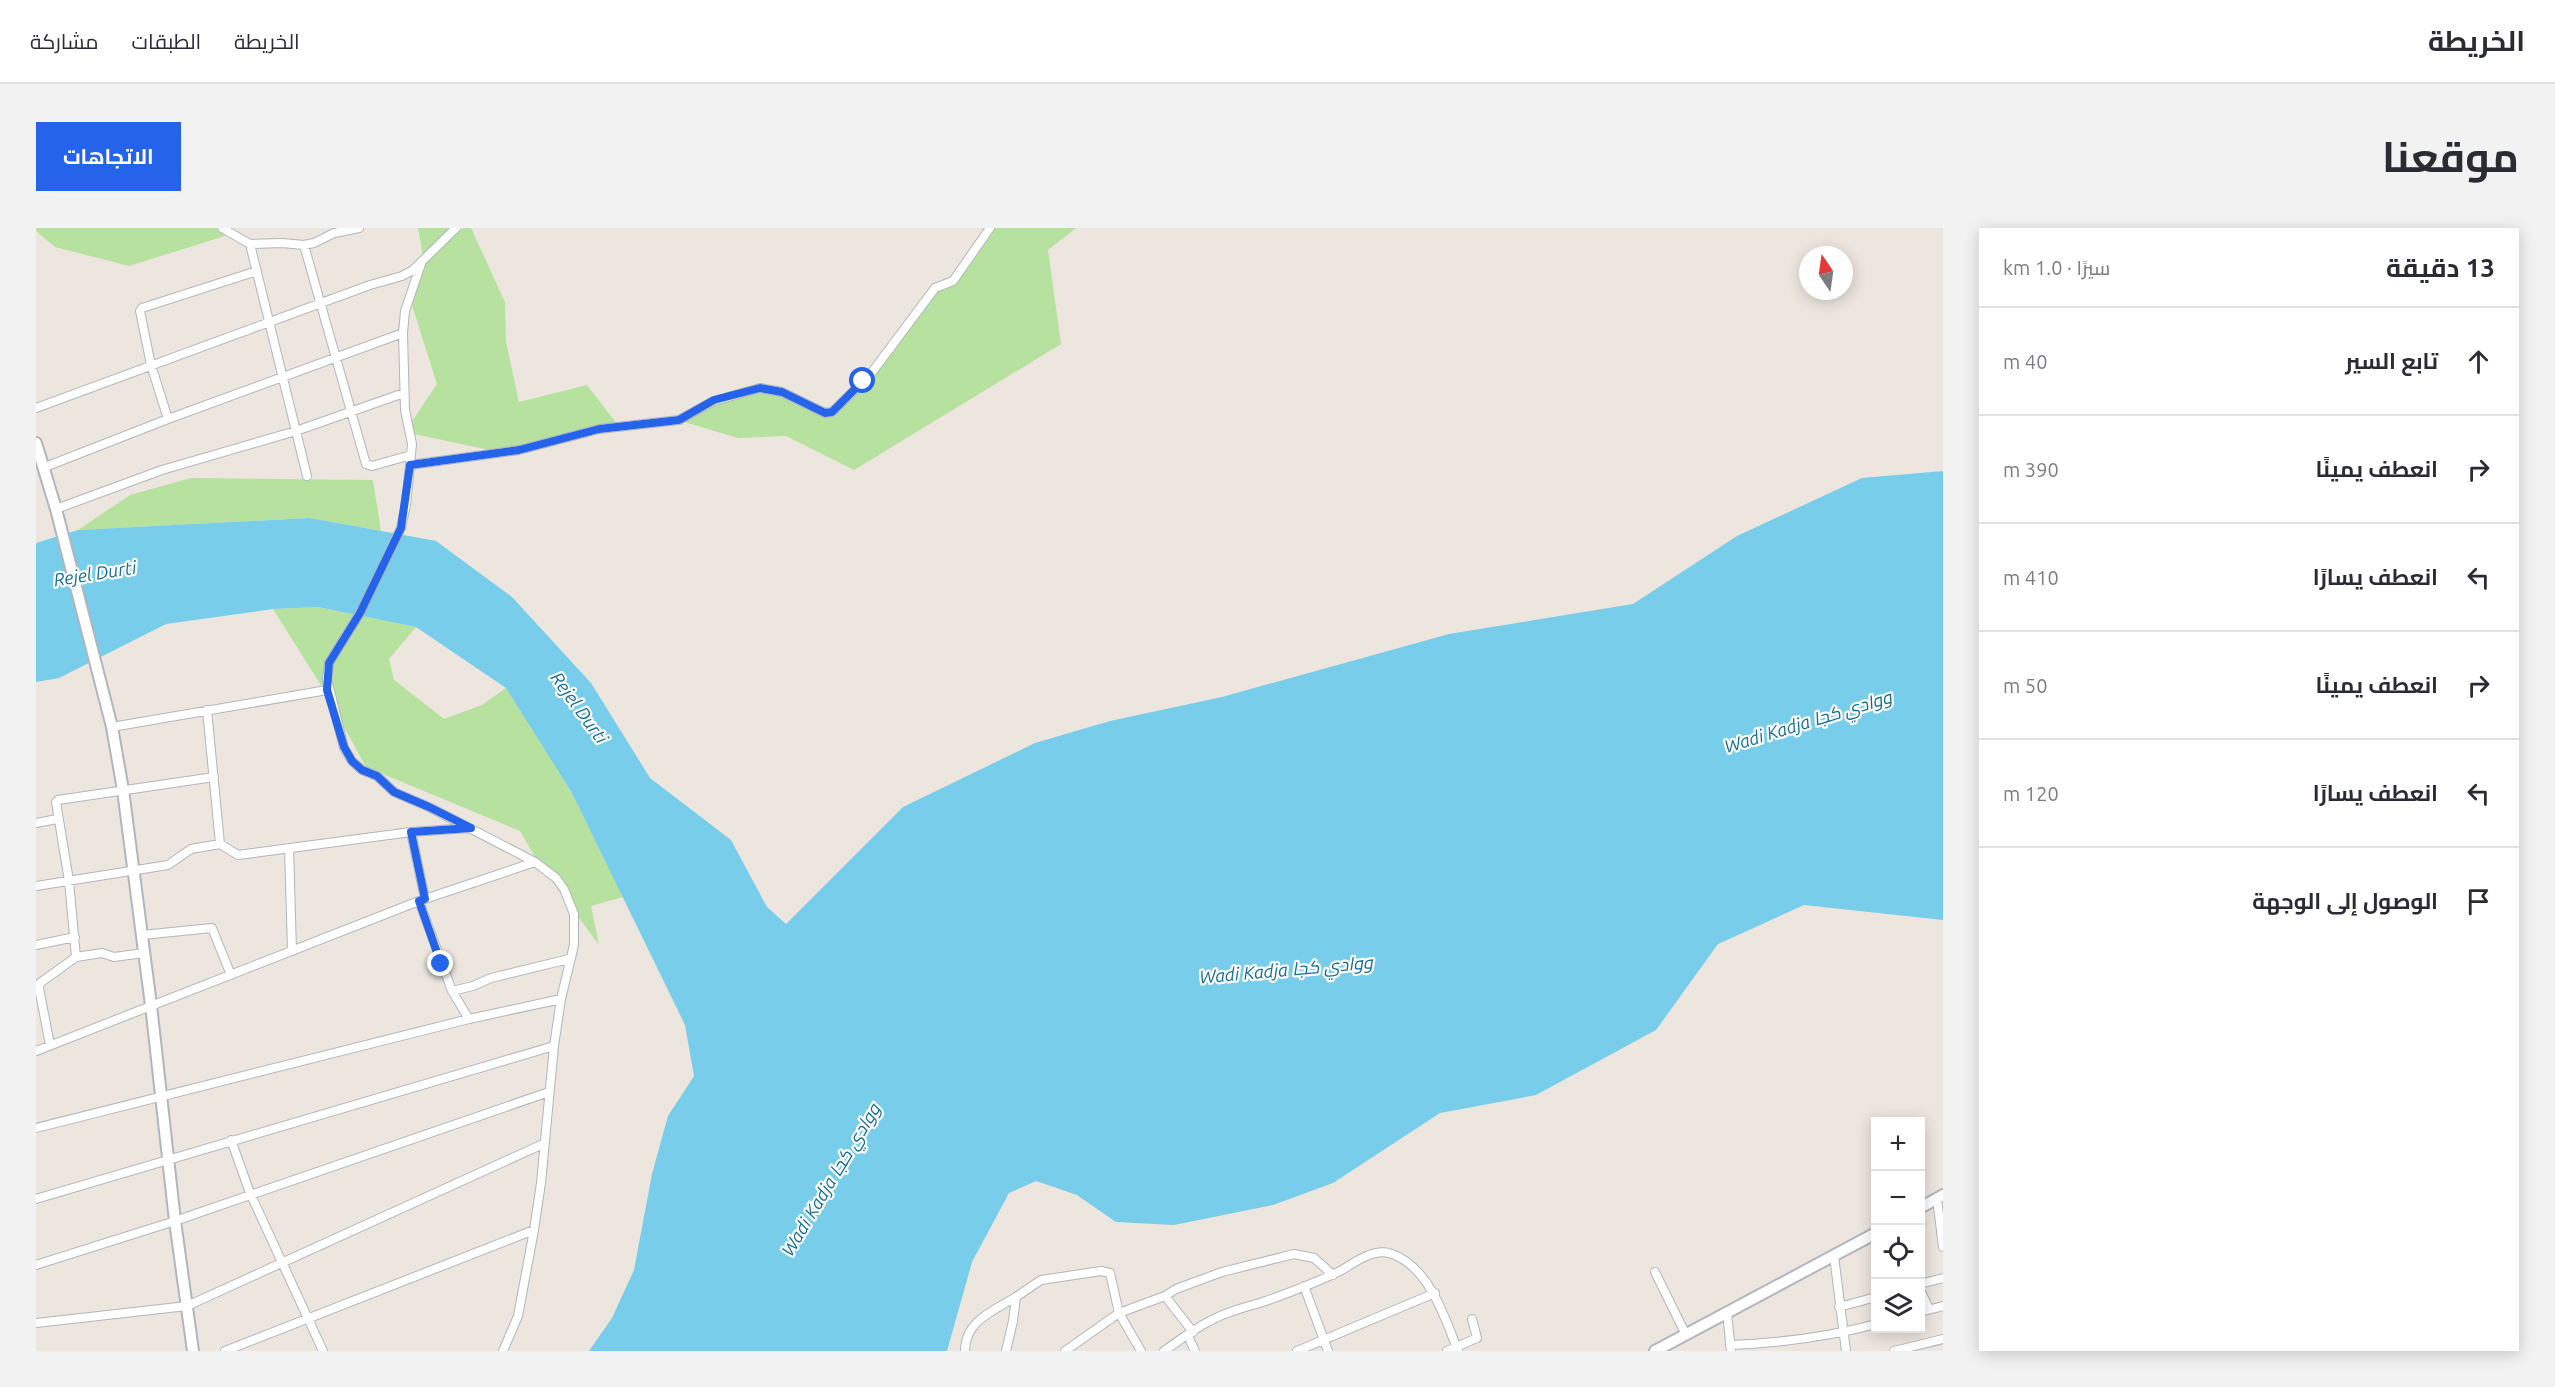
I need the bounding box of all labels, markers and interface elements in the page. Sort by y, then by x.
text: الخريطة [2428,25,2525,56]
text: مشاركة [30,29,99,53]
text: الطبقات [132,29,201,53]
text: الخريطة [234,29,300,53]
button: الاتجاهات [36,122,181,191]
text: موقعنا [2382,133,2519,180]
north arrow [1799,246,1853,300]
text: 13 دقيقة [2386,253,2495,282]
text: سيرًا · 1.0 km [2003,256,2110,279]
icon: ahead [2462,345,2495,378]
text: تابع السير [2345,348,2438,373]
text: 40 m [2003,350,2047,373]
route start [849,367,875,393]
icon: right [2462,453,2495,486]
text: انعطف يمينًا [2316,456,2438,481]
text: 390 m [2003,458,2059,481]
water label: Rejel Durti [52,557,138,589]
icon: left [2462,561,2495,594]
text: انعطف يسارًا [2313,564,2438,589]
text: 410 m [2003,566,2059,589]
water label: Rejel Durti [547,668,613,747]
icon: right [2462,669,2495,702]
text: انعطف يمينًا [2316,672,2438,697]
text: 50 m [2003,674,2047,697]
water label: Wadi Kadja ووادي كجا [1722,686,1896,761]
icon: left [2462,777,2495,810]
text: انعطف يسارًا [2313,780,2438,805]
text: 120 m [2003,782,2059,805]
icon: arrive [2462,885,2495,918]
text: الوصول إلى الوجهة [2252,888,2438,913]
route end [427,950,453,976]
water label: Wadi Kadja ووادي كجا [1199,951,1375,992]
water label: Wadi Kadja ووادي كجا [777,1099,888,1262]
map controls [1871,1117,1925,1333]
button: + [1871,1117,1925,1171]
button: − [1871,1171,1925,1225]
button: locate [1871,1225,1925,1279]
button: layers [1871,1279,1925,1333]

